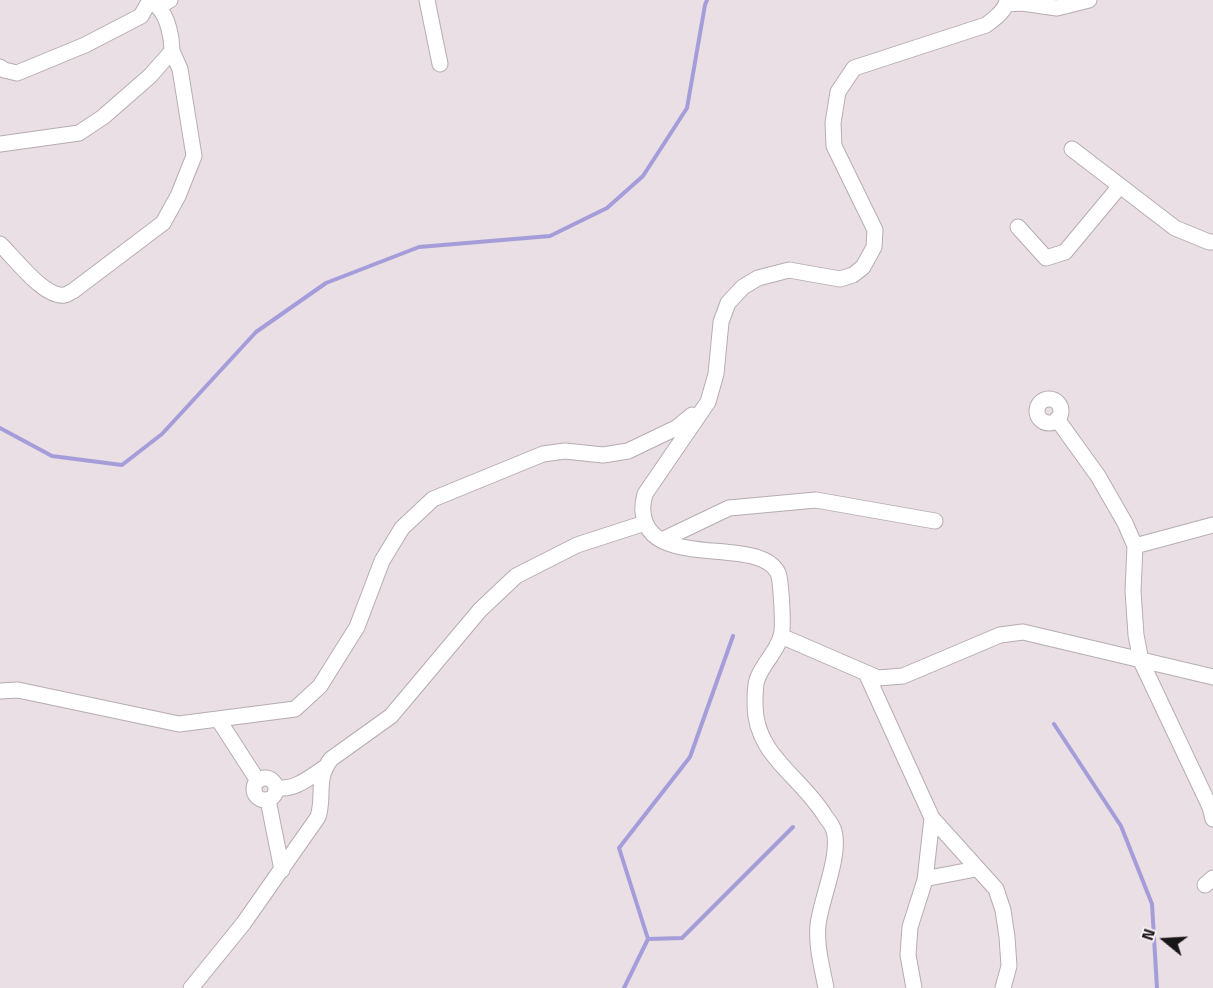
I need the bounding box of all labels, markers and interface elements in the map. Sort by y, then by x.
north arrow [1135,910,1195,970]
text: N [1135,925,1161,943]

